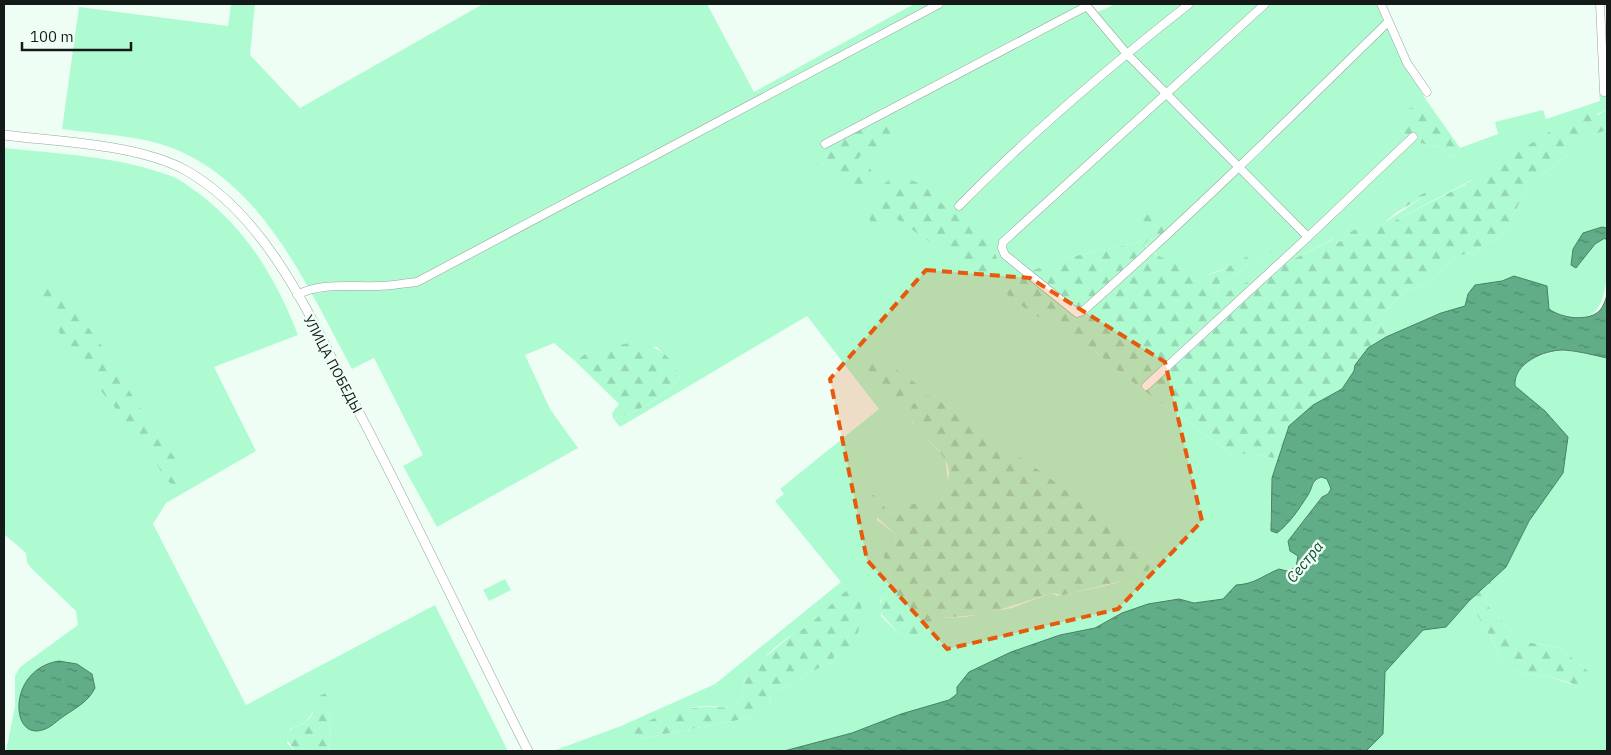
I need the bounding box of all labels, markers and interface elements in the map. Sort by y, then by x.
scale bar [22,20,131,52]
text: 100 m [30,27,74,46]
street label: УЛИЦА ПОБЕДЫ [300,312,366,416]
water label: Сестра [1282,537,1327,586]

